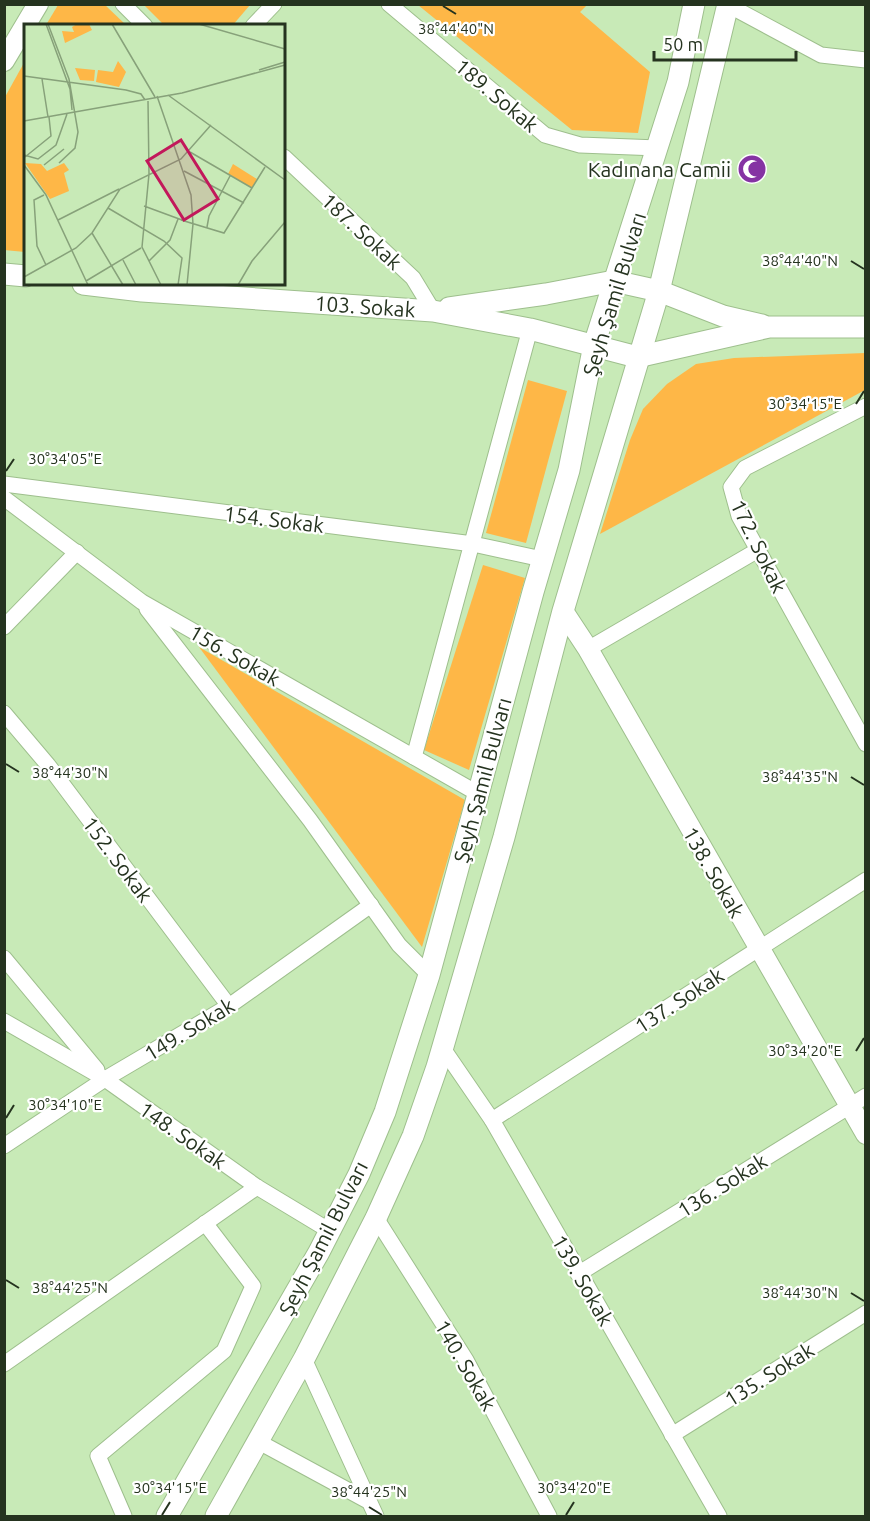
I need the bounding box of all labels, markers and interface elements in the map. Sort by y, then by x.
text: 38°44'40"N [418,20,494,37]
inset map [24,24,285,285]
scale bar [654,24,796,62]
text: 50 m [663,34,703,54]
street label: 189. Sokak [451,53,544,137]
mosque icon: Kadınana Camii [736,153,768,185]
place label: Kadınana Camii [588,157,731,181]
street label: 187. Sokak [317,188,407,274]
street label: Şeyh Şamil Bulvarı [578,209,650,379]
text: 38°44'40"N [762,252,838,269]
street label: 103. Sokak [314,291,416,322]
text: 30°34'15"E [768,395,842,412]
text: 30°34'05"E [28,450,102,467]
street label: 172. Sokak [726,495,792,597]
street label: 154. Sokak [223,501,326,537]
street label: 156. Sokak [185,619,285,691]
street label: Şeyh Şamil Bulvarı [448,695,516,865]
text: 38°44'30"N [32,764,108,781]
text: 38°44'35"N [762,768,838,785]
street label: 152. Sokak [78,812,158,907]
street label: 138. Sokak [678,822,750,922]
street label: 137. Sokak [630,962,728,1038]
street label: 149. Sokak [140,993,239,1065]
text: 30°34'20"E [768,1042,842,1059]
text: 30°34'10"E [28,1096,102,1113]
street label: 148. Sokak [135,1096,231,1174]
street label: 136. Sokak [673,1148,771,1222]
street label: Şeyh Şamil Bulvarı [274,1157,372,1319]
street label: 139. Sokak [547,1230,619,1330]
text: 38°44'25"N [32,1279,108,1296]
text: 38°44'30"N [762,1284,838,1301]
street label: 140. Sokak [430,1315,502,1415]
street label: 135. Sokak [720,1337,818,1411]
text: 30°34'15"E [133,1479,207,1496]
text: 30°34'20"E [537,1479,611,1496]
text: 38°44'25"N [331,1483,407,1500]

